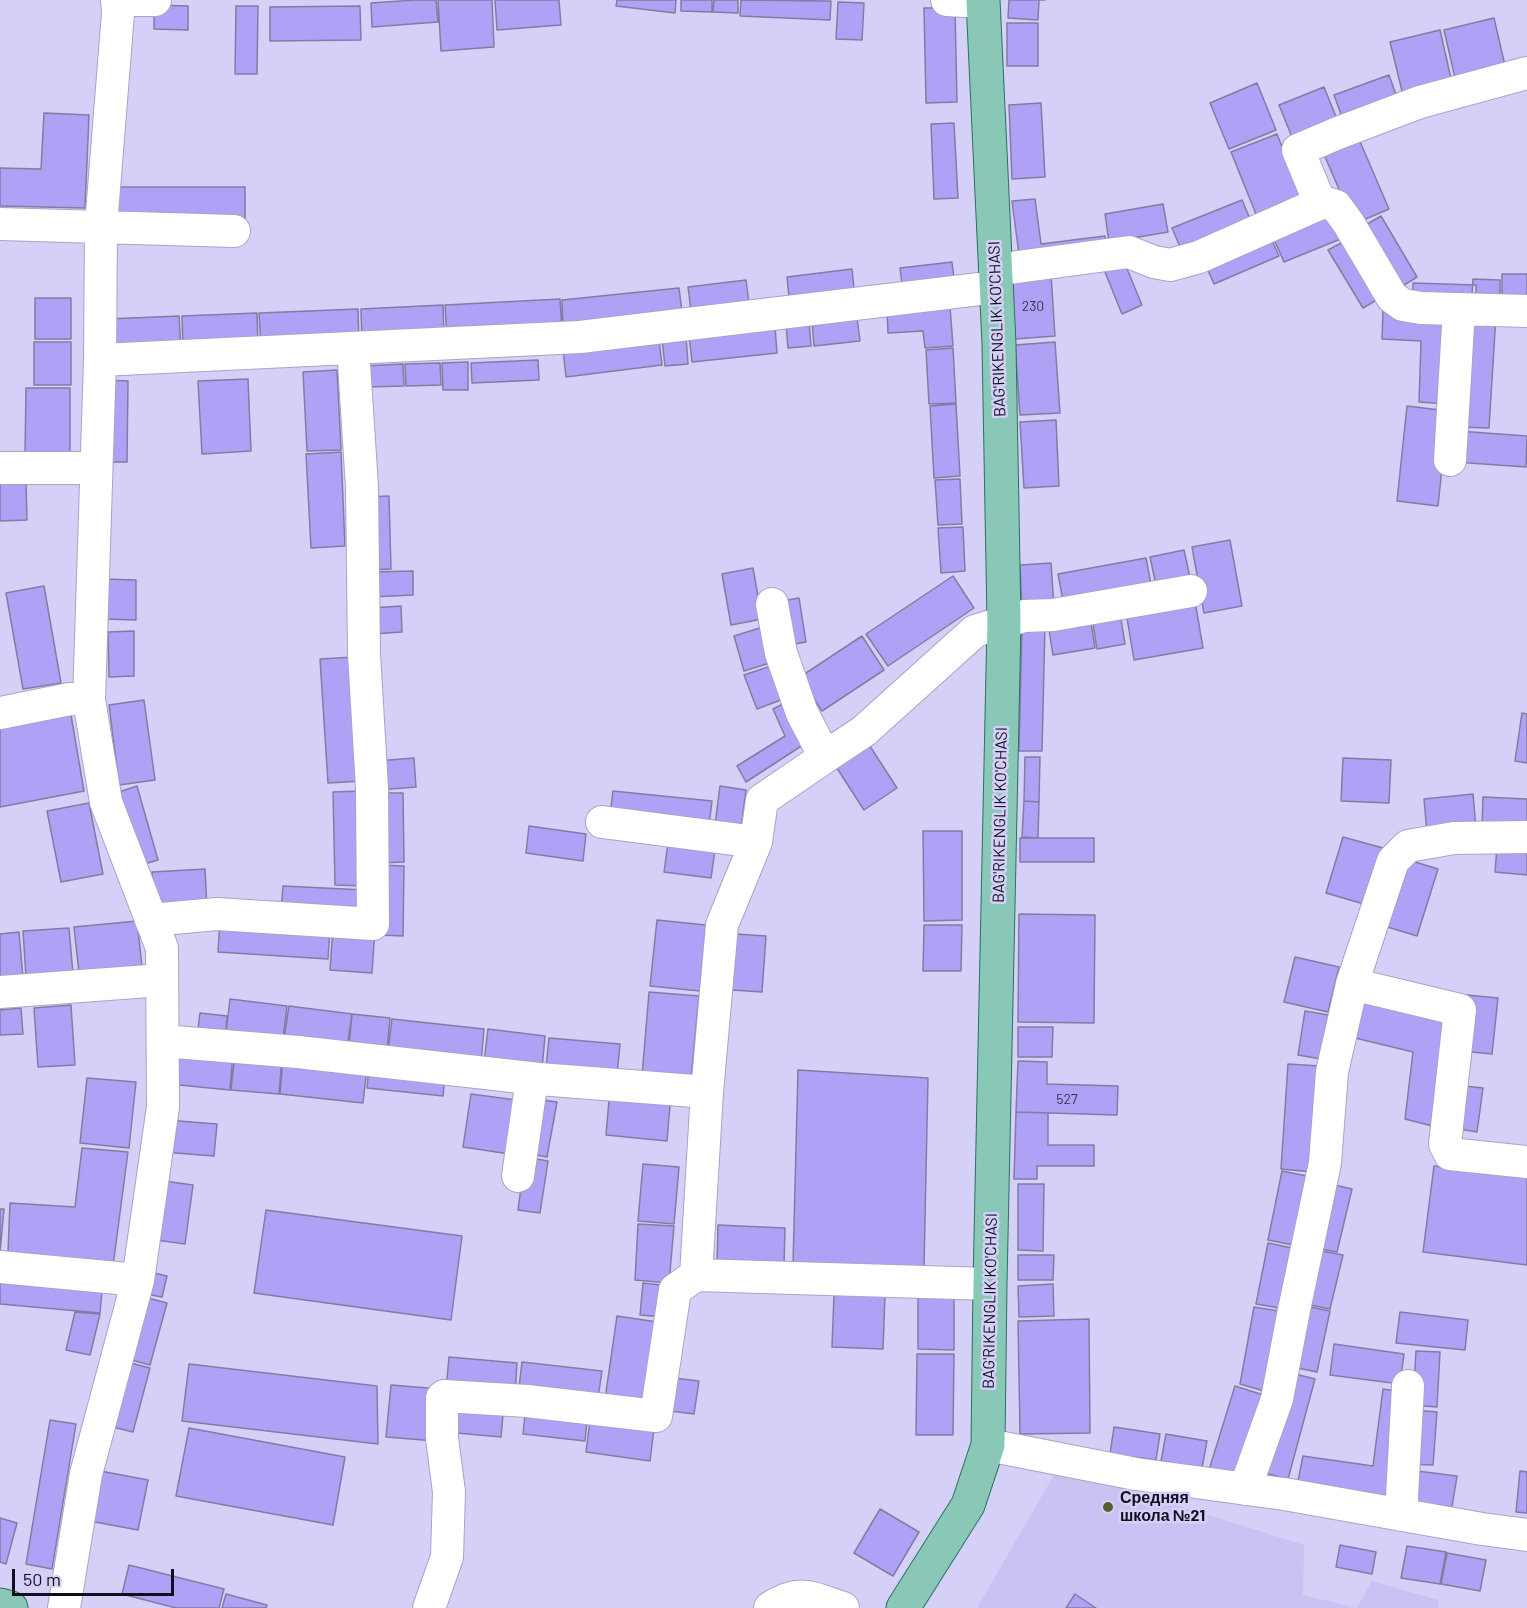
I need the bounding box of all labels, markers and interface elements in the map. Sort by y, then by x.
street label: BAG'RIKENGLIK KO'CHASI [984,241,1010,417]
house number: 230 [1022,298,1044,314]
street label: BAG'RIKENGLIK KO'CHASI [989,727,1011,903]
house number: 527 [1056,1091,1078,1107]
street label: BAG'RIKENGLIK KO'CHASI [979,1213,1001,1389]
place label: Средняя школа №21 [1120,1488,1205,1526]
marker: Средняя школа №21 [1101,1500,1115,1514]
scale bar [15,1557,177,1595]
text: 50 m [23,1568,61,1590]

